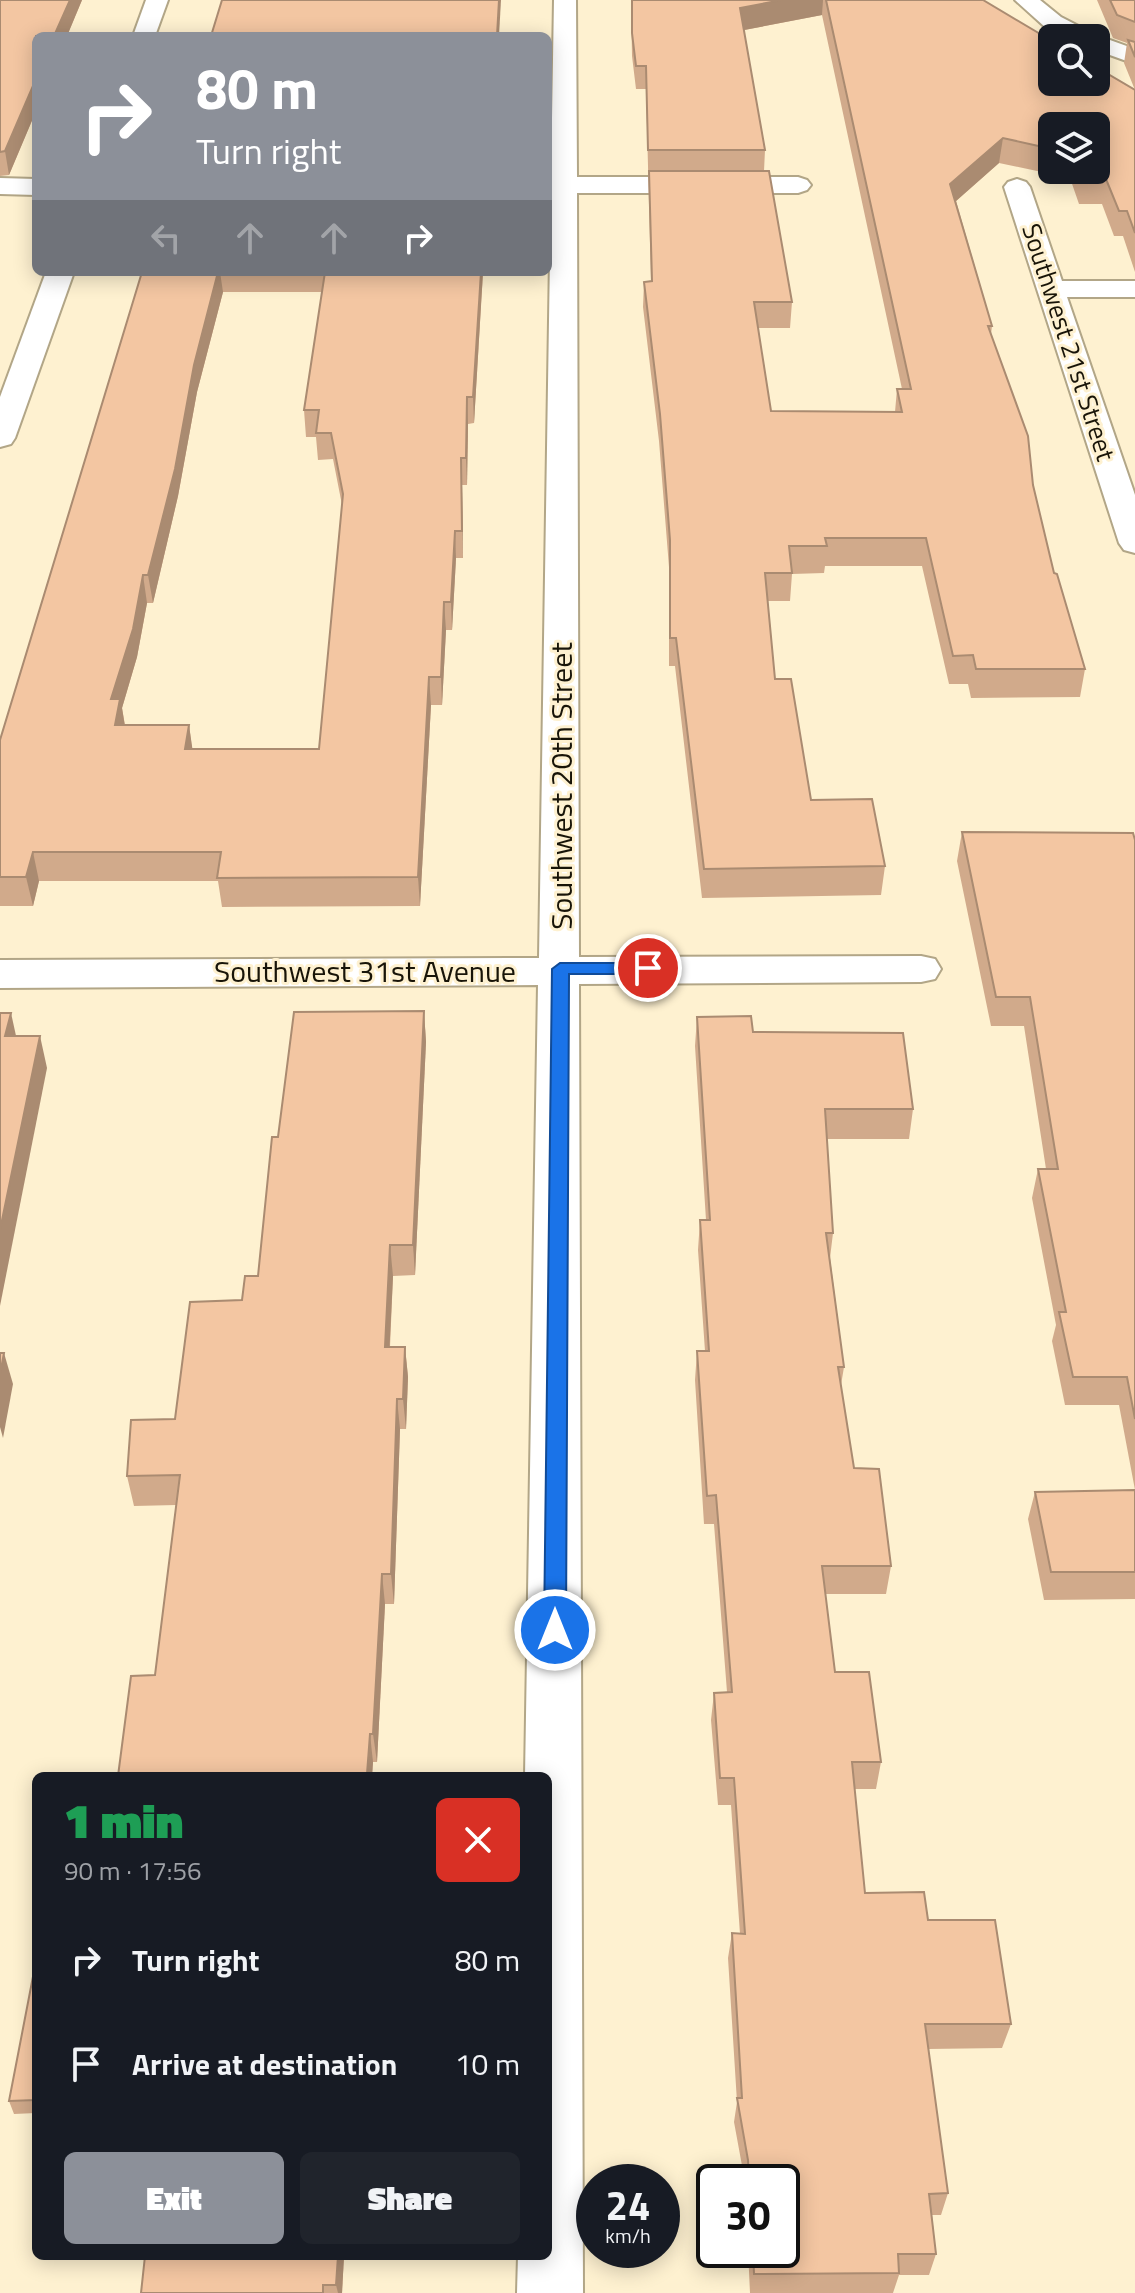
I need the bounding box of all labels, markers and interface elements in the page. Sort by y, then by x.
map controls [1038,24,1110,184]
button: search [1038,24,1110,96]
text: 80 m [196,46,318,131]
icon: right [64,64,168,168]
button: layers [1038,112,1110,184]
text: Turn right [196,123,341,178]
icon: left [144,216,188,260]
icon: ahead [228,216,272,260]
icon: ahead [312,216,356,260]
icon: right [396,216,440,260]
street label: Southwest 21st Street [1012,218,1126,466]
street label: Southwest 20th Street [538,642,584,930]
pin [614,934,682,1002]
icon: arrive [626,946,670,990]
street label: Southwest 31st Avenue [214,948,516,994]
position arrow [513,1588,597,1672]
text: 1 min [64,1784,183,1857]
button: close [436,1798,520,1882]
text: 90 m · 17:56 [64,1851,202,1890]
text: Turn right [132,1937,260,1983]
text: 80 m [455,1937,520,1983]
icon: right [64,1938,108,1982]
text: Arrive at destination [132,2041,397,2087]
text: 10 m [455,2041,520,2087]
icon: arrive [64,2042,108,2086]
button: Exit [64,2152,284,2244]
button: Share [300,2152,520,2244]
speed limit sign: 30 [696,2164,800,2268]
text: 24 [606,2175,650,2236]
text: km/h [605,2220,651,2251]

